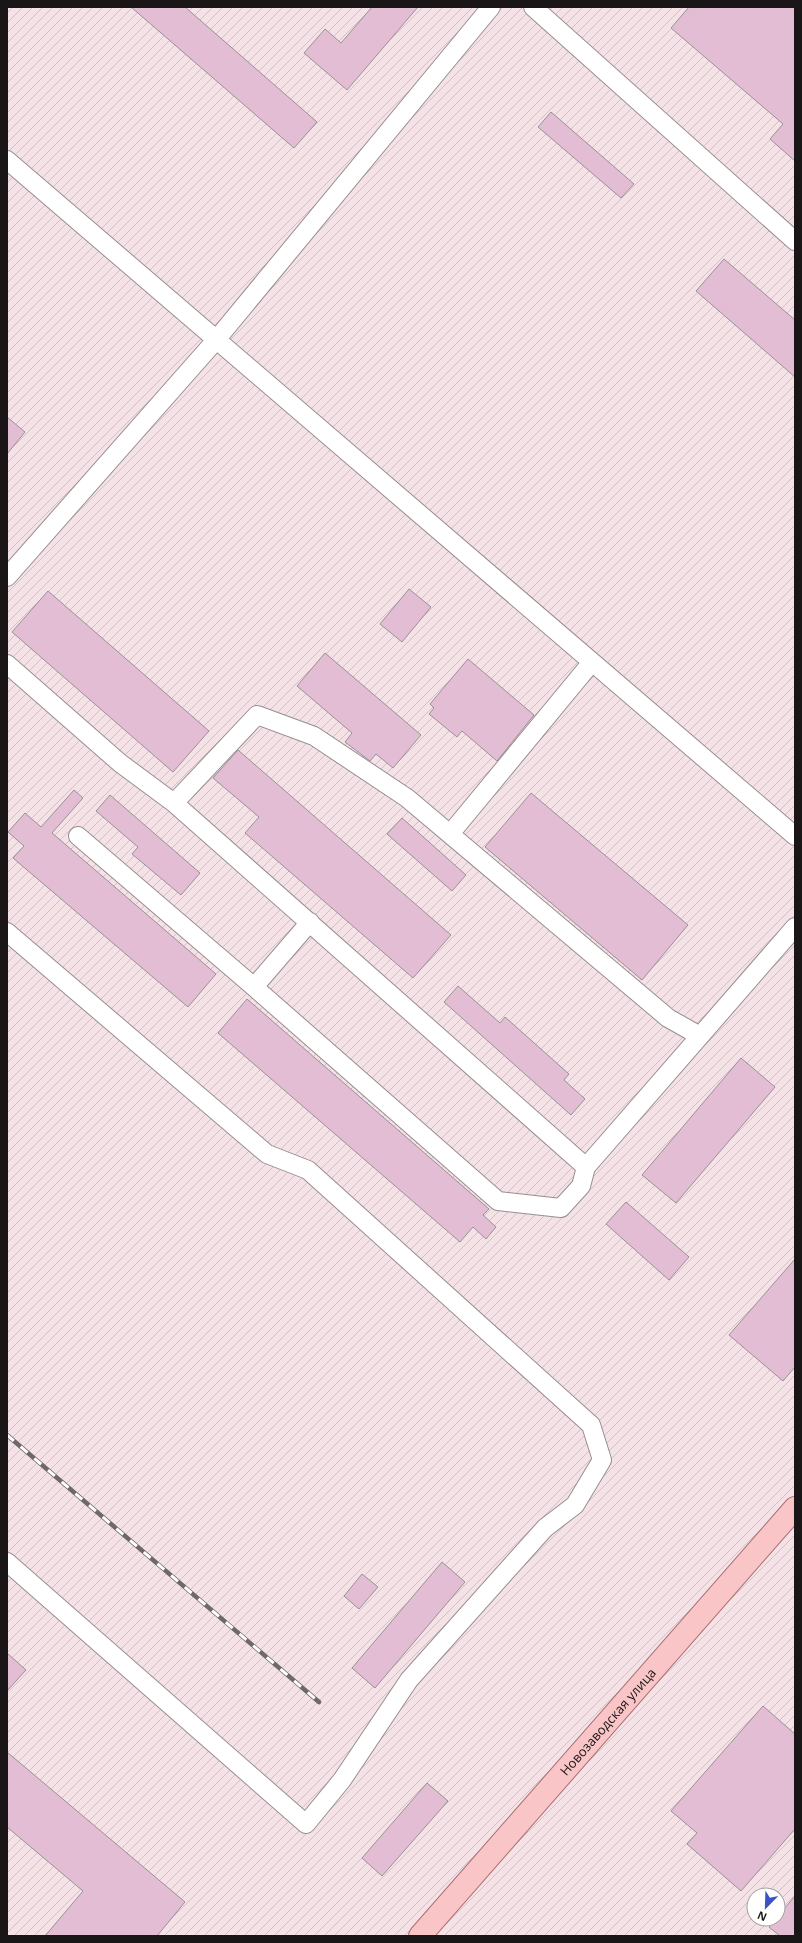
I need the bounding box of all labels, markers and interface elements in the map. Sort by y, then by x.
street label: Новозаводская улица [556,1664,660,1779]
north arrow [746,1887,786,1927]
text: N [755,1908,769,1925]

